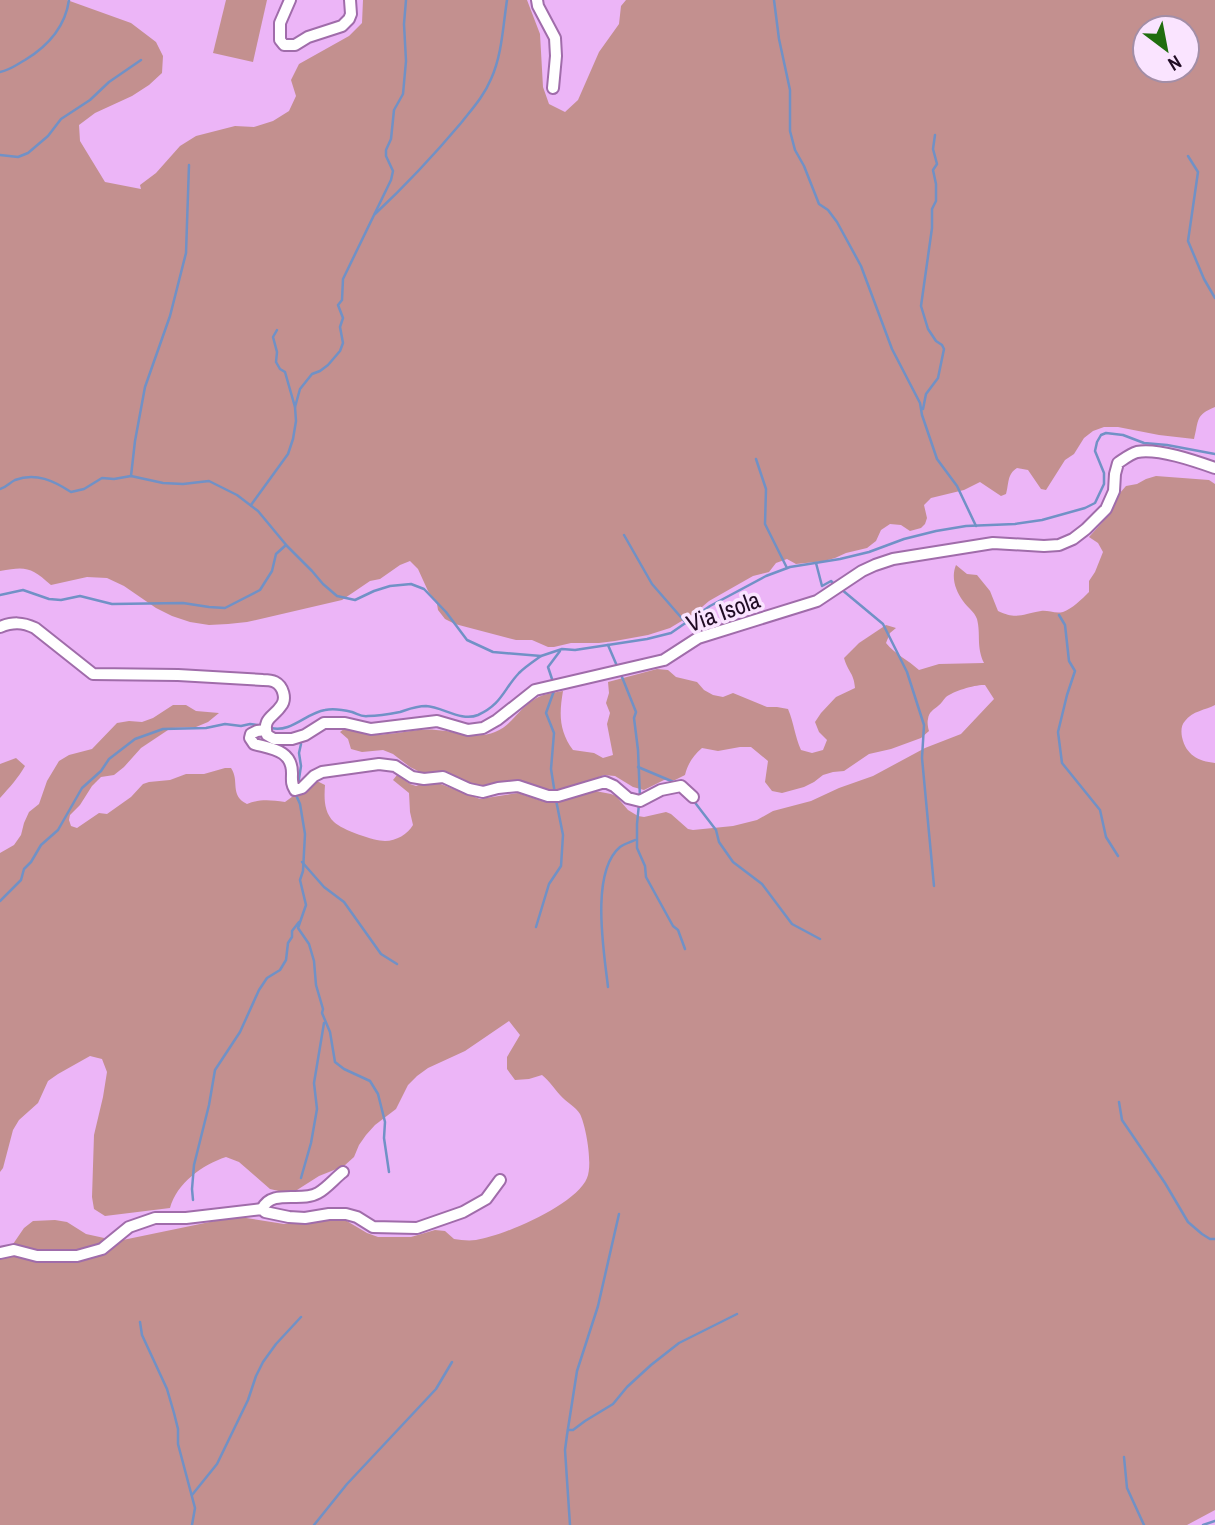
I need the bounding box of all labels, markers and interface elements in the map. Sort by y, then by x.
north arrow [1131,14,1201,84]
text: N [1163,49,1187,77]
street label: Via Isola [682,583,764,639]

